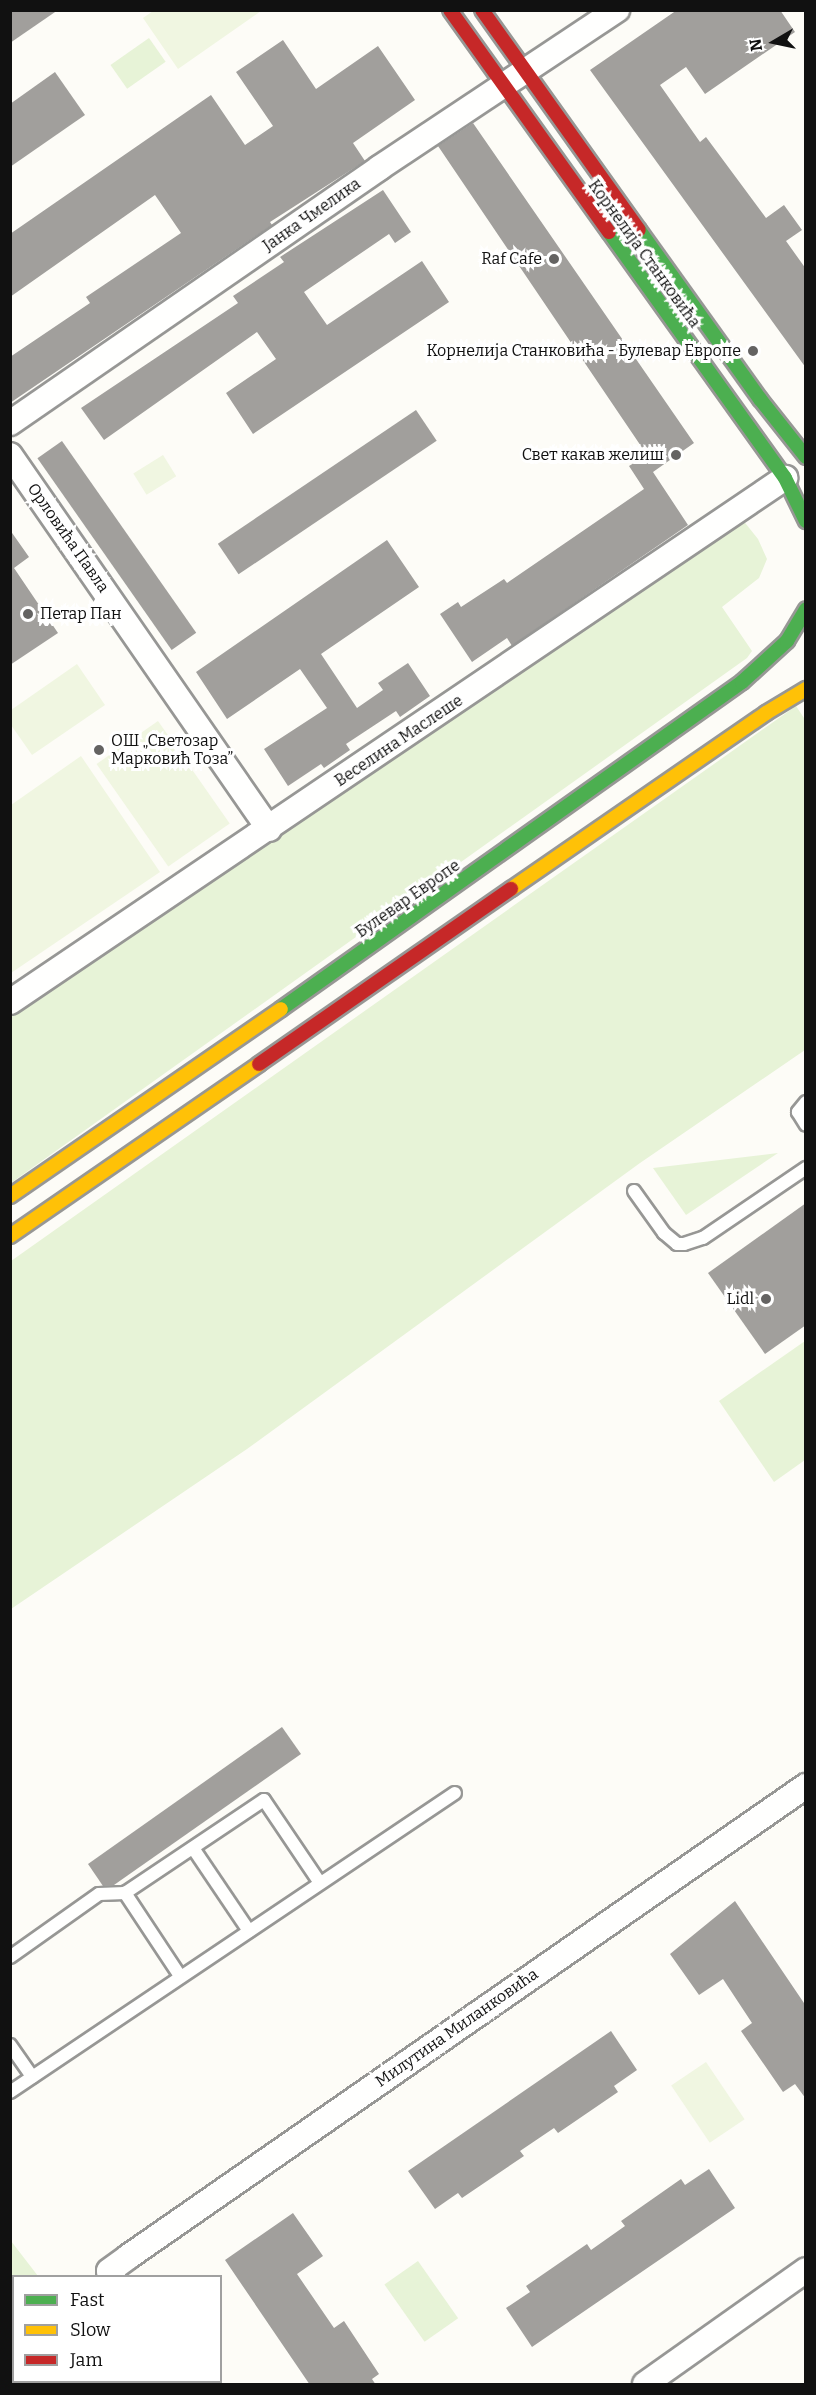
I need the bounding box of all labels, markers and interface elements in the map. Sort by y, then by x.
north arrow [744,12,804,72]
text: N [745,37,766,52]
street label: Јанка Чмелика [260,174,364,256]
street label: Корнелија Станковића [584,176,704,332]
place label: Raf Cafe [481,249,542,269]
marker: Raf Cafe [547,252,561,266]
place label: Корнелија Станковића - Булевар Европе [426,341,741,361]
marker: Корнелија Станковића - Булевар Европе [746,344,760,358]
place label: Свет какав желиш [522,445,664,465]
marker: Свет какав желиш [669,448,683,462]
street label: Орловића Павла [23,480,113,596]
place label: Петар Пан [40,604,122,624]
marker: Петар Пан [21,607,35,621]
street label: Веселина Маслеше [331,691,467,791]
place label: ОШ „Светозар Марковић Тоза” [111,731,233,769]
marker: ОШ „Светозар Марковић Тоза” [92,743,106,757]
street label: Булевар Европе [352,856,464,942]
place label: Lidl [727,1289,754,1309]
marker: Lidl [759,1292,773,1306]
street label: Милутина Миланковића [372,1965,542,2091]
legend [12,2275,222,2383]
text: Fast [70,2289,105,2311]
text: Slow [70,2319,110,2341]
text: Jam [70,2349,103,2371]

